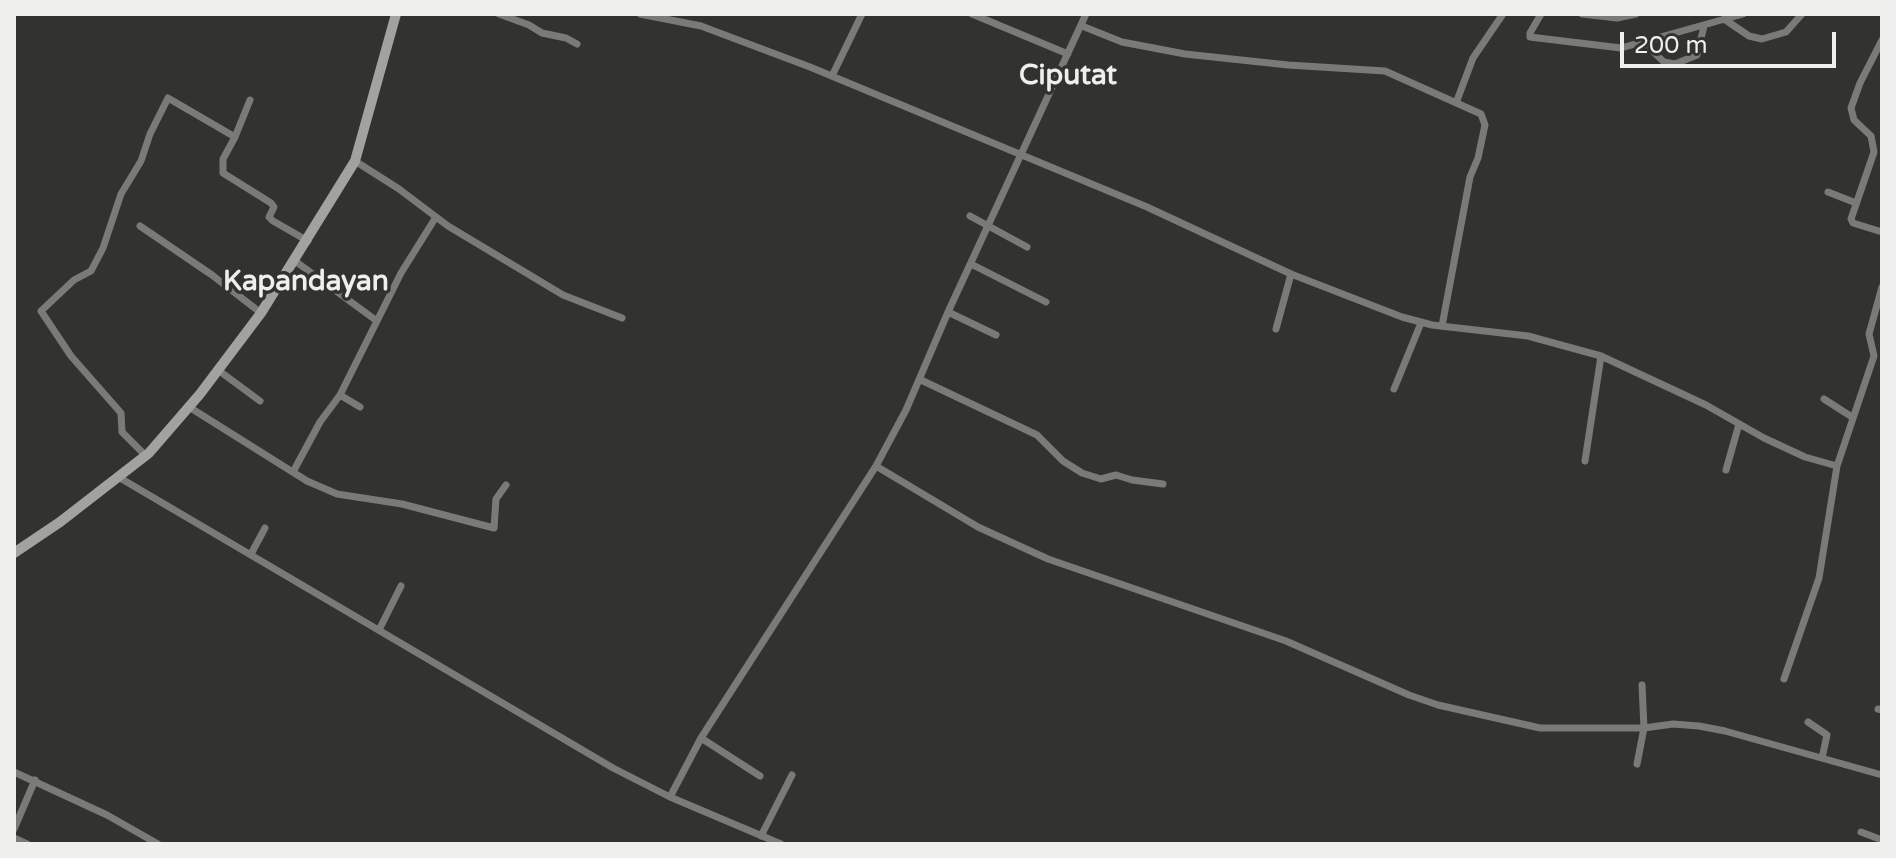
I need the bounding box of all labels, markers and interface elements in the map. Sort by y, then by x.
scale bar [1624,16,1840,66]
text: 200 m [1634,31,1708,60]
district label: Ciputat [1019,60,1117,94]
district label: Kapandayan [223,266,389,300]

